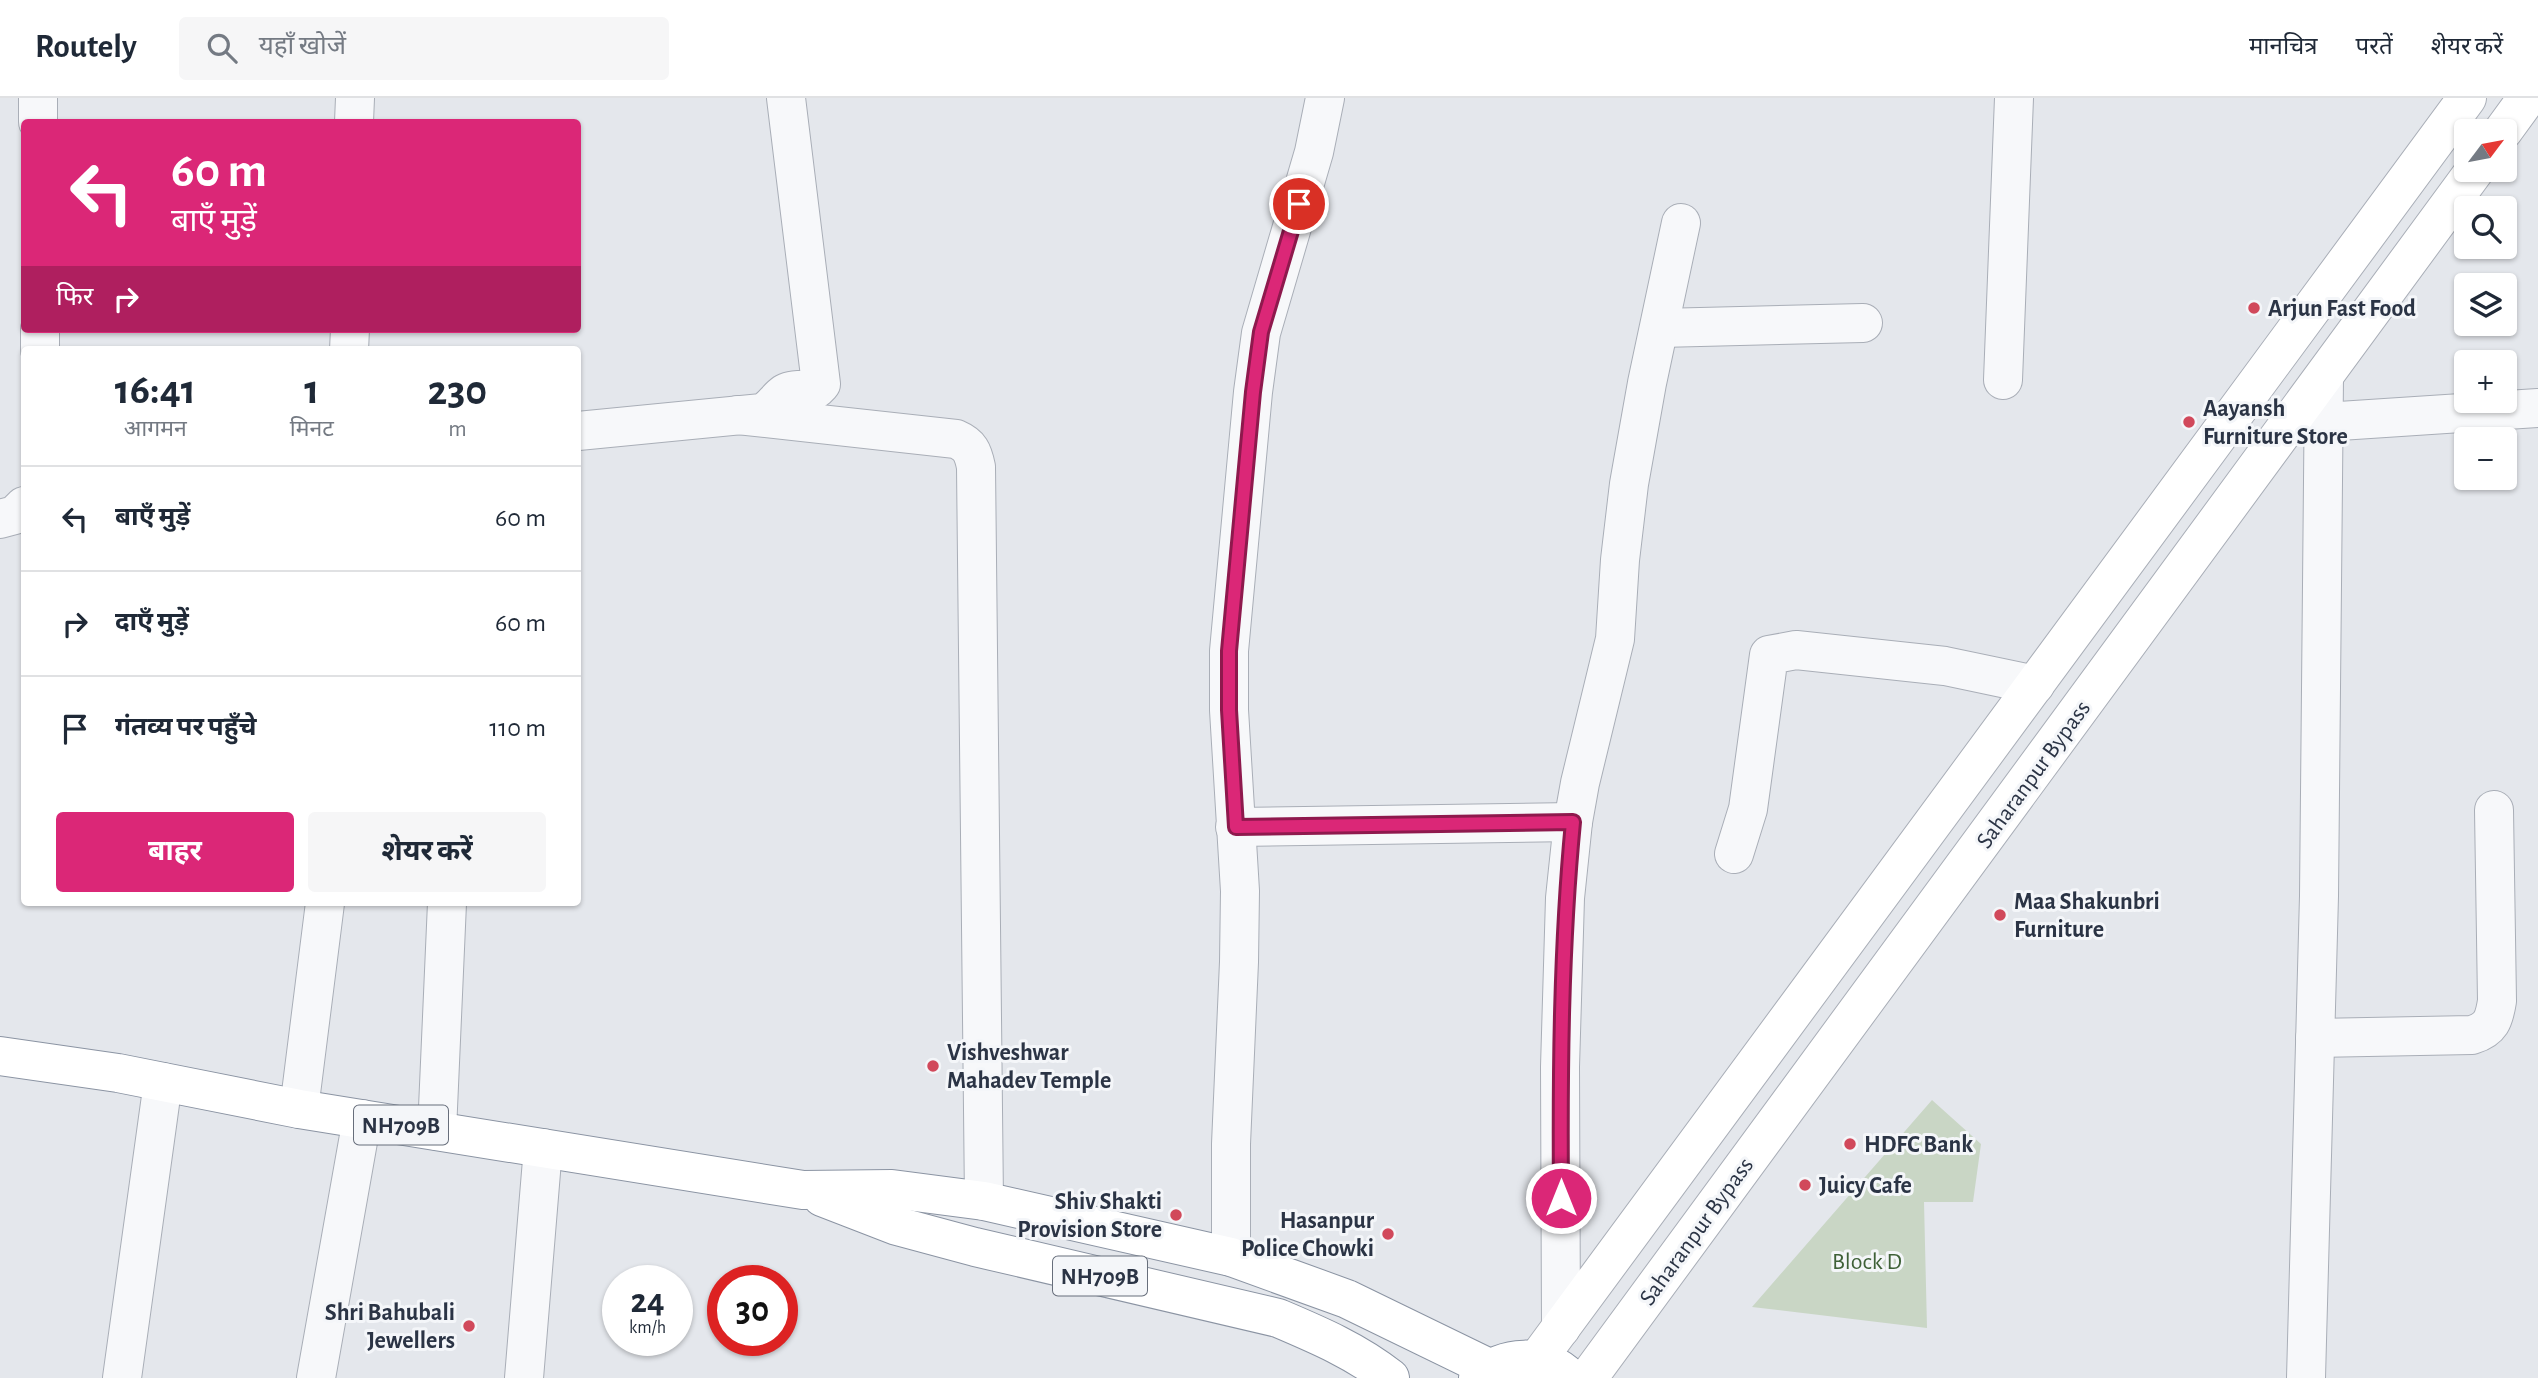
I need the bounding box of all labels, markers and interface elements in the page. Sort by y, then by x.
search box [179,17,669,80]
icon: search [203,29,241,67]
text: Routely [35,31,137,64]
text: यहाँ खोजें [259,33,346,59]
text: मानचित्र [2249,35,2318,59]
text: परतें [2356,35,2393,59]
text: शेयर करें [2431,35,2503,59]
north arrow [2454,119,2516,182]
map controls [2454,119,2517,490]
icon: left [56,147,147,238]
text: 60 m [171,147,267,196]
pin [1269,174,1329,234]
icon: arrive [1280,185,1318,223]
button: search [2454,196,2517,259]
text: बाएँ मुड़ें [171,205,257,237]
button: layers [2454,273,2517,336]
icon: right [107,280,145,318]
text: फिर [56,284,93,310]
place label: Arjun Fast Food [2268,297,2416,321]
marker: Arjun Fast Food [2246,300,2262,316]
button: + [2454,350,2517,413]
text: 16:41 [115,369,196,411]
text: 1 [304,369,319,411]
text: 230 [427,370,487,412]
place label: Aayansh Furniture Store [2203,397,2348,449]
marker: Aayansh Furniture Store [2181,414,2197,430]
text: आगमन [124,418,187,441]
text: मिनट [290,418,334,441]
text: m [448,418,467,441]
button: − [2454,427,2517,490]
icon: left [56,500,94,538]
text: बाएँ मुड़ें [115,504,190,530]
text: 60 m [495,505,546,531]
icon: right [56,605,94,643]
text: दाएँ मुड़ें [115,609,189,635]
text: 60 m [495,610,546,636]
street label: Saharanpur Bypass [1972,696,2095,853]
icon: arrive [56,710,94,748]
text: गंतव्य पर पहुँचे [115,714,257,740]
text: 110 m [489,715,546,741]
button: बाहर [56,812,294,892]
button: शेयर करें [308,812,546,892]
place label: Maa Shakunbri Furniture [2014,890,2160,942]
marker: Maa Shakunbri Furniture [1992,907,2008,923]
place label: Vishveshwar Mahadev Temple [947,1041,1111,1093]
marker: Vishveshwar Mahadev Temple [925,1058,941,1074]
road number: NH709B [354,1106,448,1144]
place label: HDFC Bank [1864,1133,1973,1157]
marker: HDFC Bank [1842,1136,1858,1152]
street label: Saharanpur Bypass [1635,1153,1758,1310]
position arrow [1524,1161,1598,1235]
place label: Juicy Cafe [1819,1174,1912,1198]
marker: Juicy Cafe [1797,1177,1813,1193]
place label: Shiv Shakti Provision Store [1017,1190,1162,1242]
marker: Shiv Shakti Provision Store [1168,1207,1184,1223]
place label: Hasanpur Police Chowki [1241,1209,1375,1261]
marker: Hasanpur Police Chowki [1380,1226,1396,1242]
park label: Block D [1832,1250,1902,1274]
road number: NH709B [1053,1256,1147,1296]
speed limit sign: 30 [707,1265,798,1356]
text: 24 [630,1284,665,1319]
place label: Shri Bahubali Jewellers [325,1301,455,1353]
marker: Shri Bahubali Jewellers [461,1318,477,1334]
text: km/h [629,1319,666,1337]

